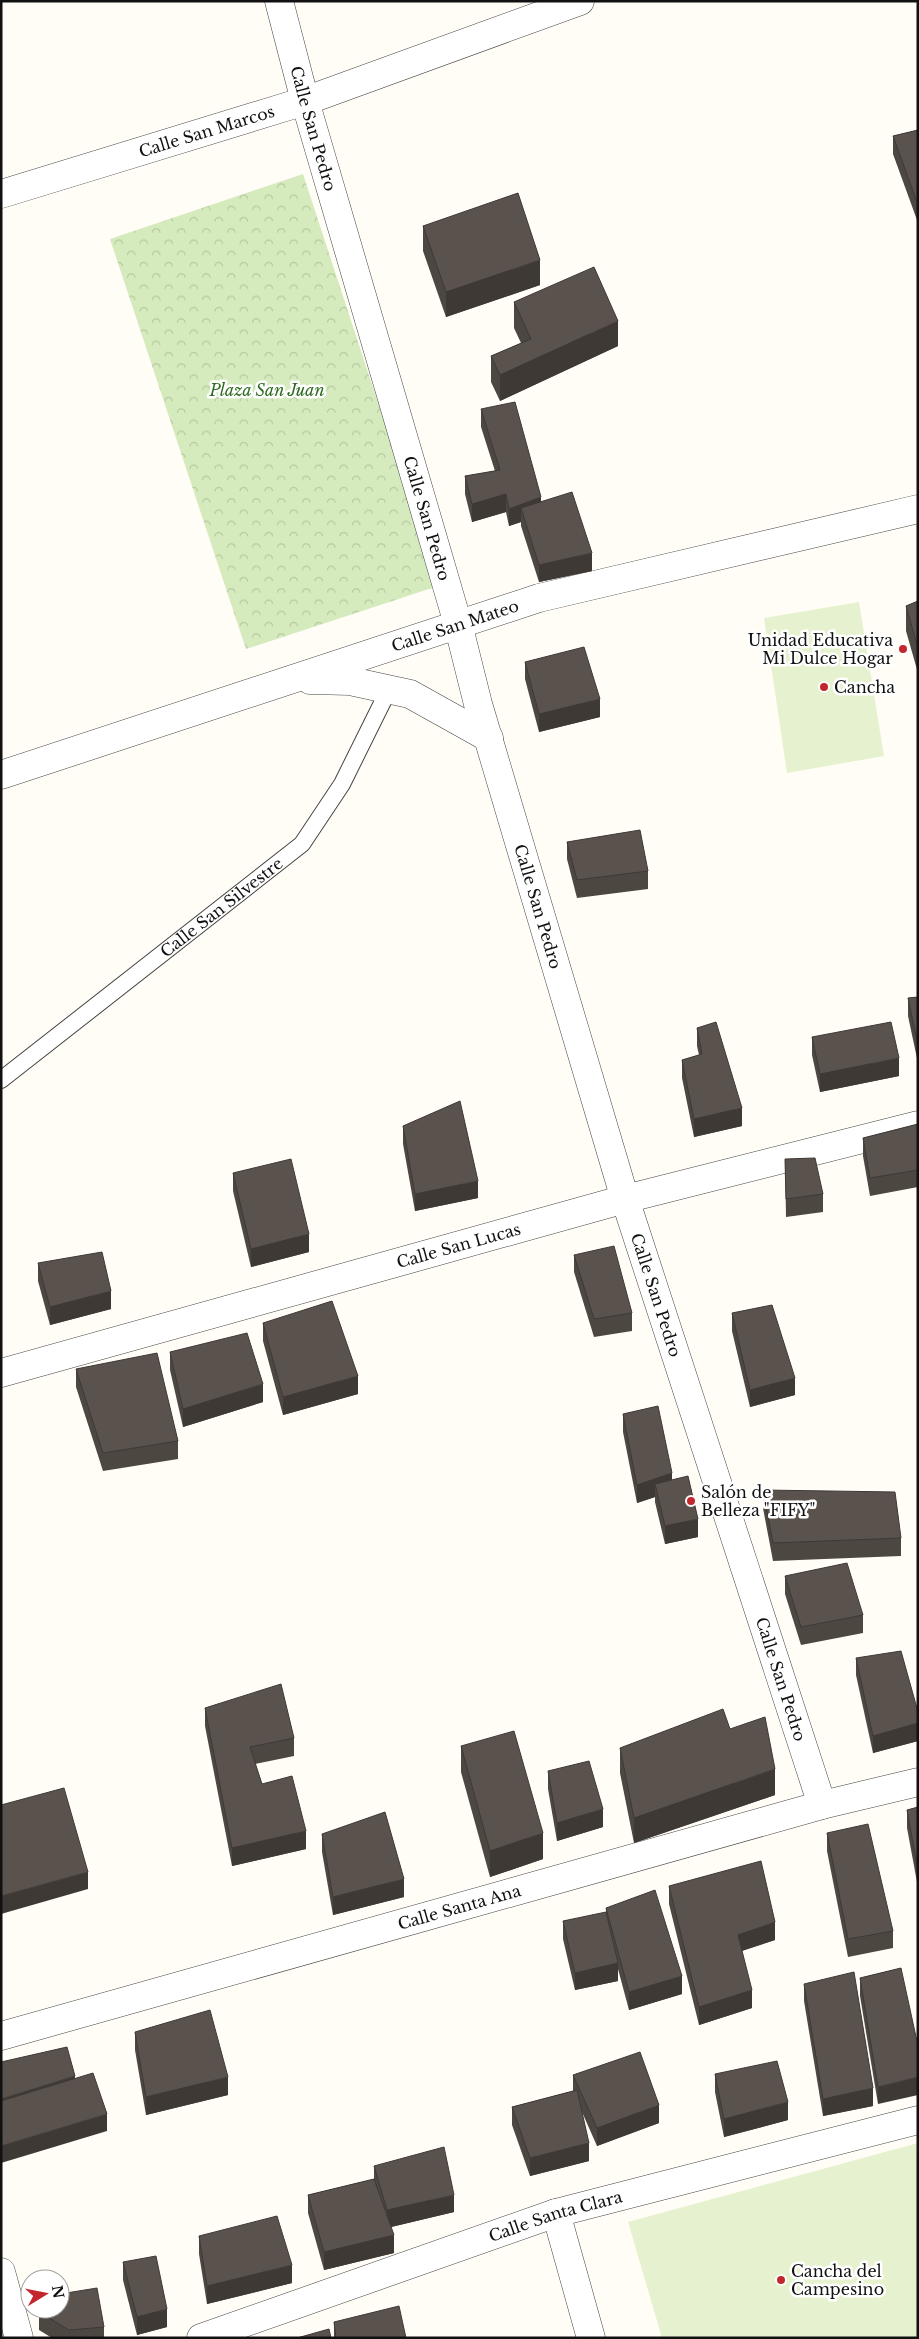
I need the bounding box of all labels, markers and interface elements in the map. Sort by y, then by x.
street label: Calle San Pedro [286,64,341,193]
street label: Calle San Marcos [136,101,277,161]
park label: Plaza San Juan [209,380,324,400]
street label: Calle San Pedro [399,453,455,583]
street label: Calle San Mateo [389,595,521,656]
place label: Unidad Educativa Mi Dulce Hogar [748,630,893,668]
marker: Unidad Educativa Mi Dulce Hogar [897,643,909,655]
place label: Cancha [834,677,895,697]
marker: Cancha [818,681,830,693]
street label: Calle San Pedro [510,842,566,971]
street label: Calle San Silvestre [156,853,287,961]
street label: Calle San Lucas [394,1219,523,1272]
street label: Calle San Pedro [627,1230,686,1359]
place label: Salón de Belleza "FIFY" [701,1482,815,1520]
marker: Salón de Belleza "FIFY" [685,1495,697,1507]
street label: Calle San Pedro [752,1615,811,1744]
street label: Calle Santa Ana [395,1880,523,1934]
street label: Calle Santa Clara [486,2186,625,2246]
place label: Cancha del Campesino [791,2261,884,2299]
north arrow [20,2269,70,2319]
marker: Cancha del Campesino [775,2274,787,2286]
text: N [48,2284,68,2300]

